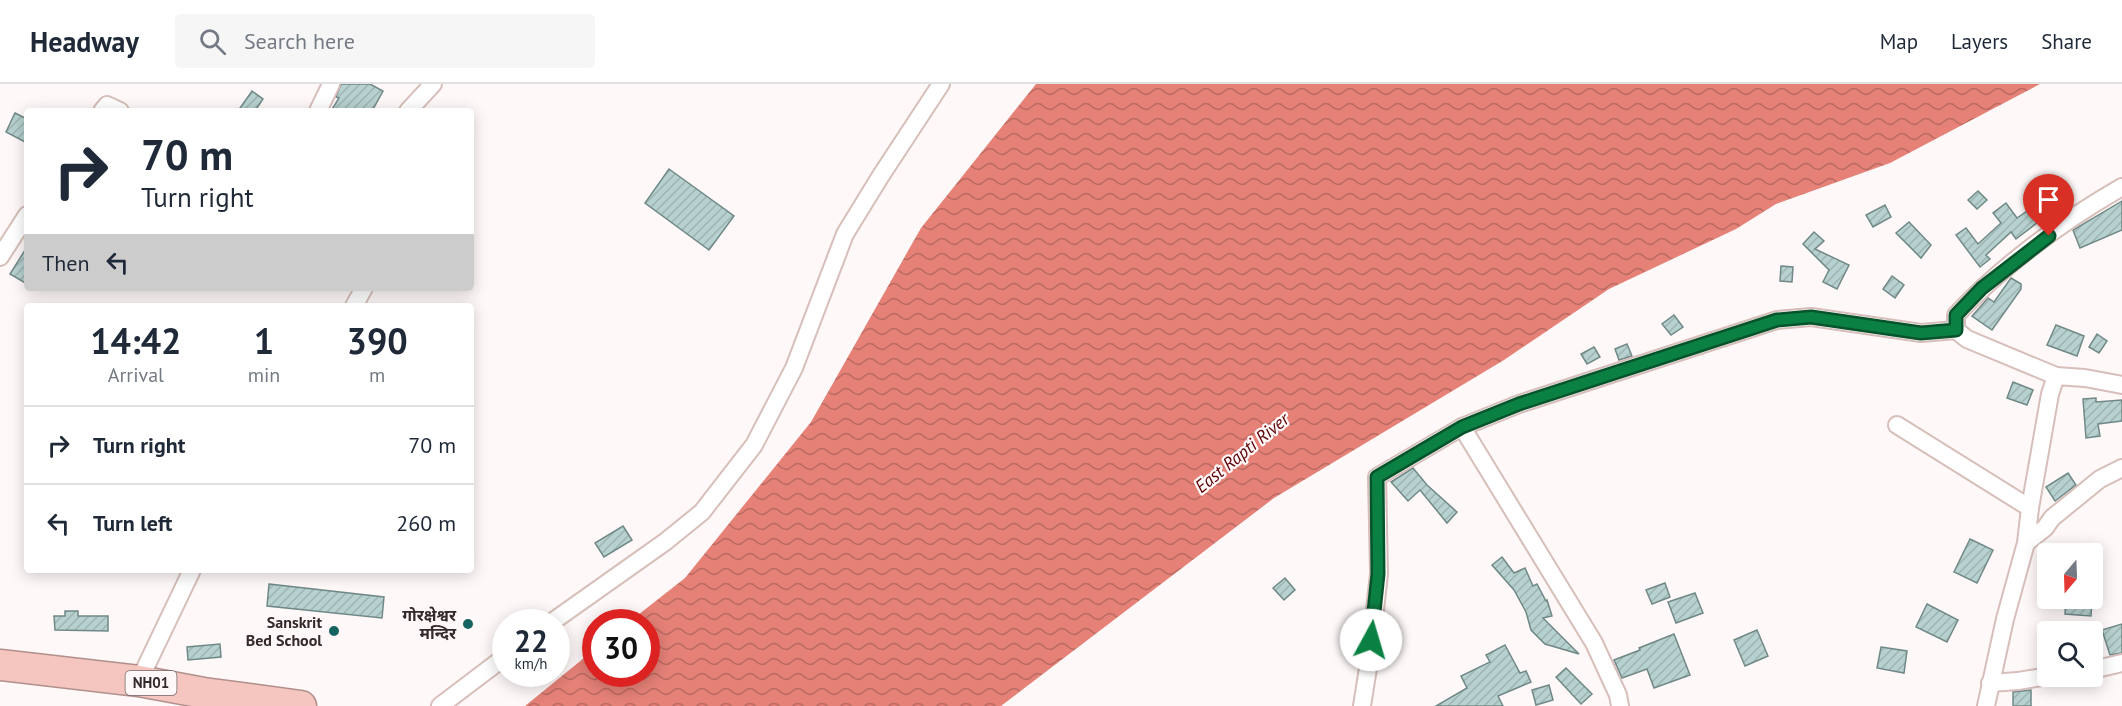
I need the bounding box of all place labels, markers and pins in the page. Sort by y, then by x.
pin [2023,174,2074,236]
place label: गोरक्षेश्वर मन्दिर [402,605,457,643]
place label: Sanskrit Bed School [246,612,322,650]
marker: गोरक्षेश्वर मन्दिर [461,617,475,631]
marker: Sanskrit Bed School [327,624,341,638]

